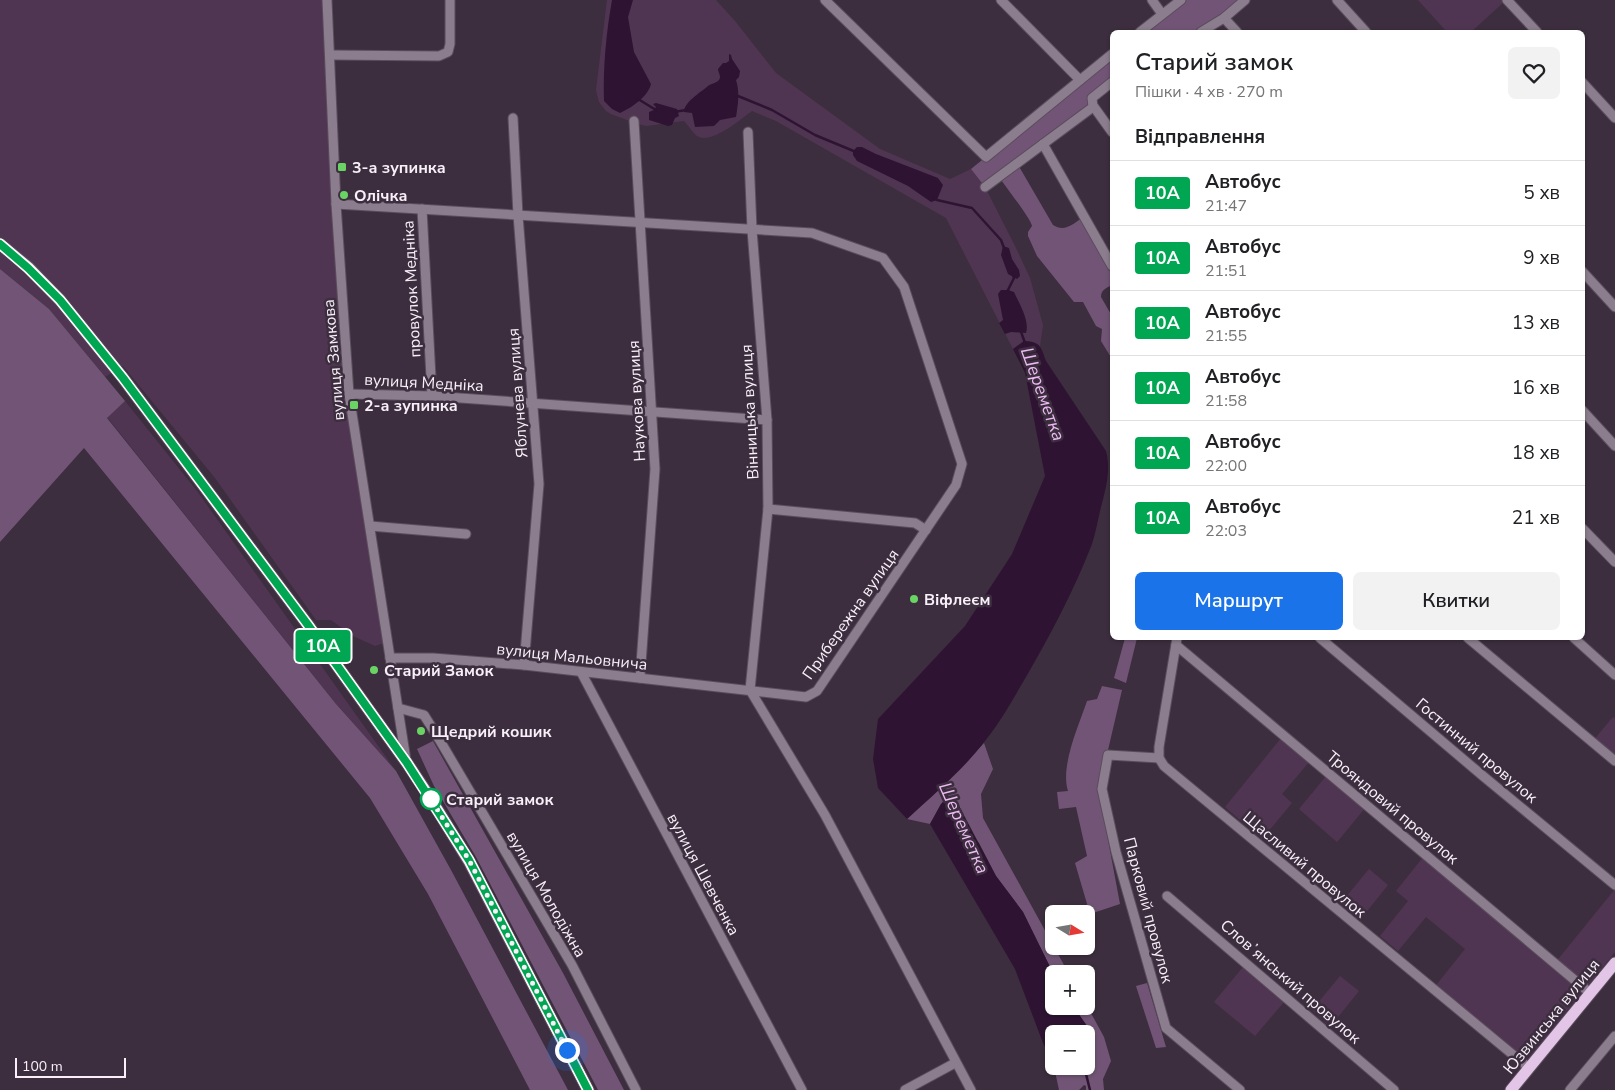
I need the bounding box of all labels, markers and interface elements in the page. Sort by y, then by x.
text: Старий замок [1135,46,1293,78]
button: heart [1508,47,1560,99]
text: Пішки · 4 хв · 270 m [1135,81,1283,103]
text: Відправлення [1135,124,1265,150]
place label: 3-а зупинка [352,157,446,179]
marker: 3-а зупинка [336,161,348,173]
text: Автобус [1205,169,1281,195]
text: 5 хв [1523,180,1560,206]
text: 10А [1145,181,1180,205]
place label: Олічка [354,185,407,207]
marker: Олічка [338,189,350,201]
text: 21:47 [1205,195,1247,217]
street label: провулок Медніка [397,220,427,358]
text: Автобус [1205,234,1281,260]
text: 9 хв [1523,245,1560,271]
text: 10А [1145,246,1180,270]
text: 21:51 [1205,260,1247,282]
street label: вулиця Замкова [318,298,350,422]
text: Автобус [1205,299,1281,325]
text: 13 хв [1512,310,1560,336]
text: 10А [1145,311,1180,335]
text: 21:55 [1205,325,1247,347]
street label: Яблунева вулиця [502,327,534,459]
street label: Наукова вулиця [623,340,651,462]
street label: Вінницька вулиця [735,344,765,480]
water label: Шереметка [1015,344,1071,444]
text: Автобус [1205,364,1281,390]
street label: вулиця Медніка [364,369,484,397]
text: 16 хв [1512,375,1560,401]
text: 10А [1145,376,1180,400]
text: 21:58 [1205,390,1247,412]
place label: 2-а зупинка [364,395,458,417]
marker: 2-а зупинка [348,399,360,411]
text: Автобус [1205,429,1281,455]
text: 18 хв [1512,440,1560,466]
text: 10А [1145,441,1180,465]
text: 22:00 [1205,455,1247,477]
text: Автобус [1205,494,1281,520]
text: 21 хв [1512,505,1560,531]
text: 10А [1145,506,1180,530]
text: 22:03 [1205,520,1247,542]
street label: Прибережна вулиця [797,545,904,684]
button: Маршрут [1135,572,1343,630]
button: Квитки [1353,572,1560,630]
place label: Віфлеєм [924,589,990,611]
marker: Віфлеєм [908,593,920,605]
line badge: 10А [294,630,352,662]
text: 10А [306,634,341,658]
street label: вулиця Мальовнича [495,638,648,676]
place label: Старий Замок [384,660,494,682]
marker: Старий Замок [368,664,380,676]
street label: Гостинний провулок [1411,693,1542,809]
place label: Щедрий кошик [431,721,552,743]
marker: Щедрий кошик [415,725,427,737]
street label: Трояндовий провулок [1322,746,1464,870]
water label: Шереметка [933,778,995,878]
marker: Старий замок [420,788,442,810]
place label: Старий замок [446,789,555,811]
street label: Щасливий провулок [1238,807,1371,923]
street label: вулиця Шевченка [662,809,745,940]
street label: вулиця Молодіжна [501,827,591,962]
street label: Парковий провулок [1118,835,1178,986]
north arrow [1045,905,1095,955]
map controls [1045,905,1095,1075]
street label: Словʼянський провулок [1215,915,1366,1049]
street label: Юзвинська вулиця [1498,954,1605,1079]
button: + [1045,965,1095,1015]
button: − [1045,1025,1095,1075]
your location [555,1038,580,1063]
scale bar [15,1055,126,1078]
text: 100 m [22,1057,63,1076]

